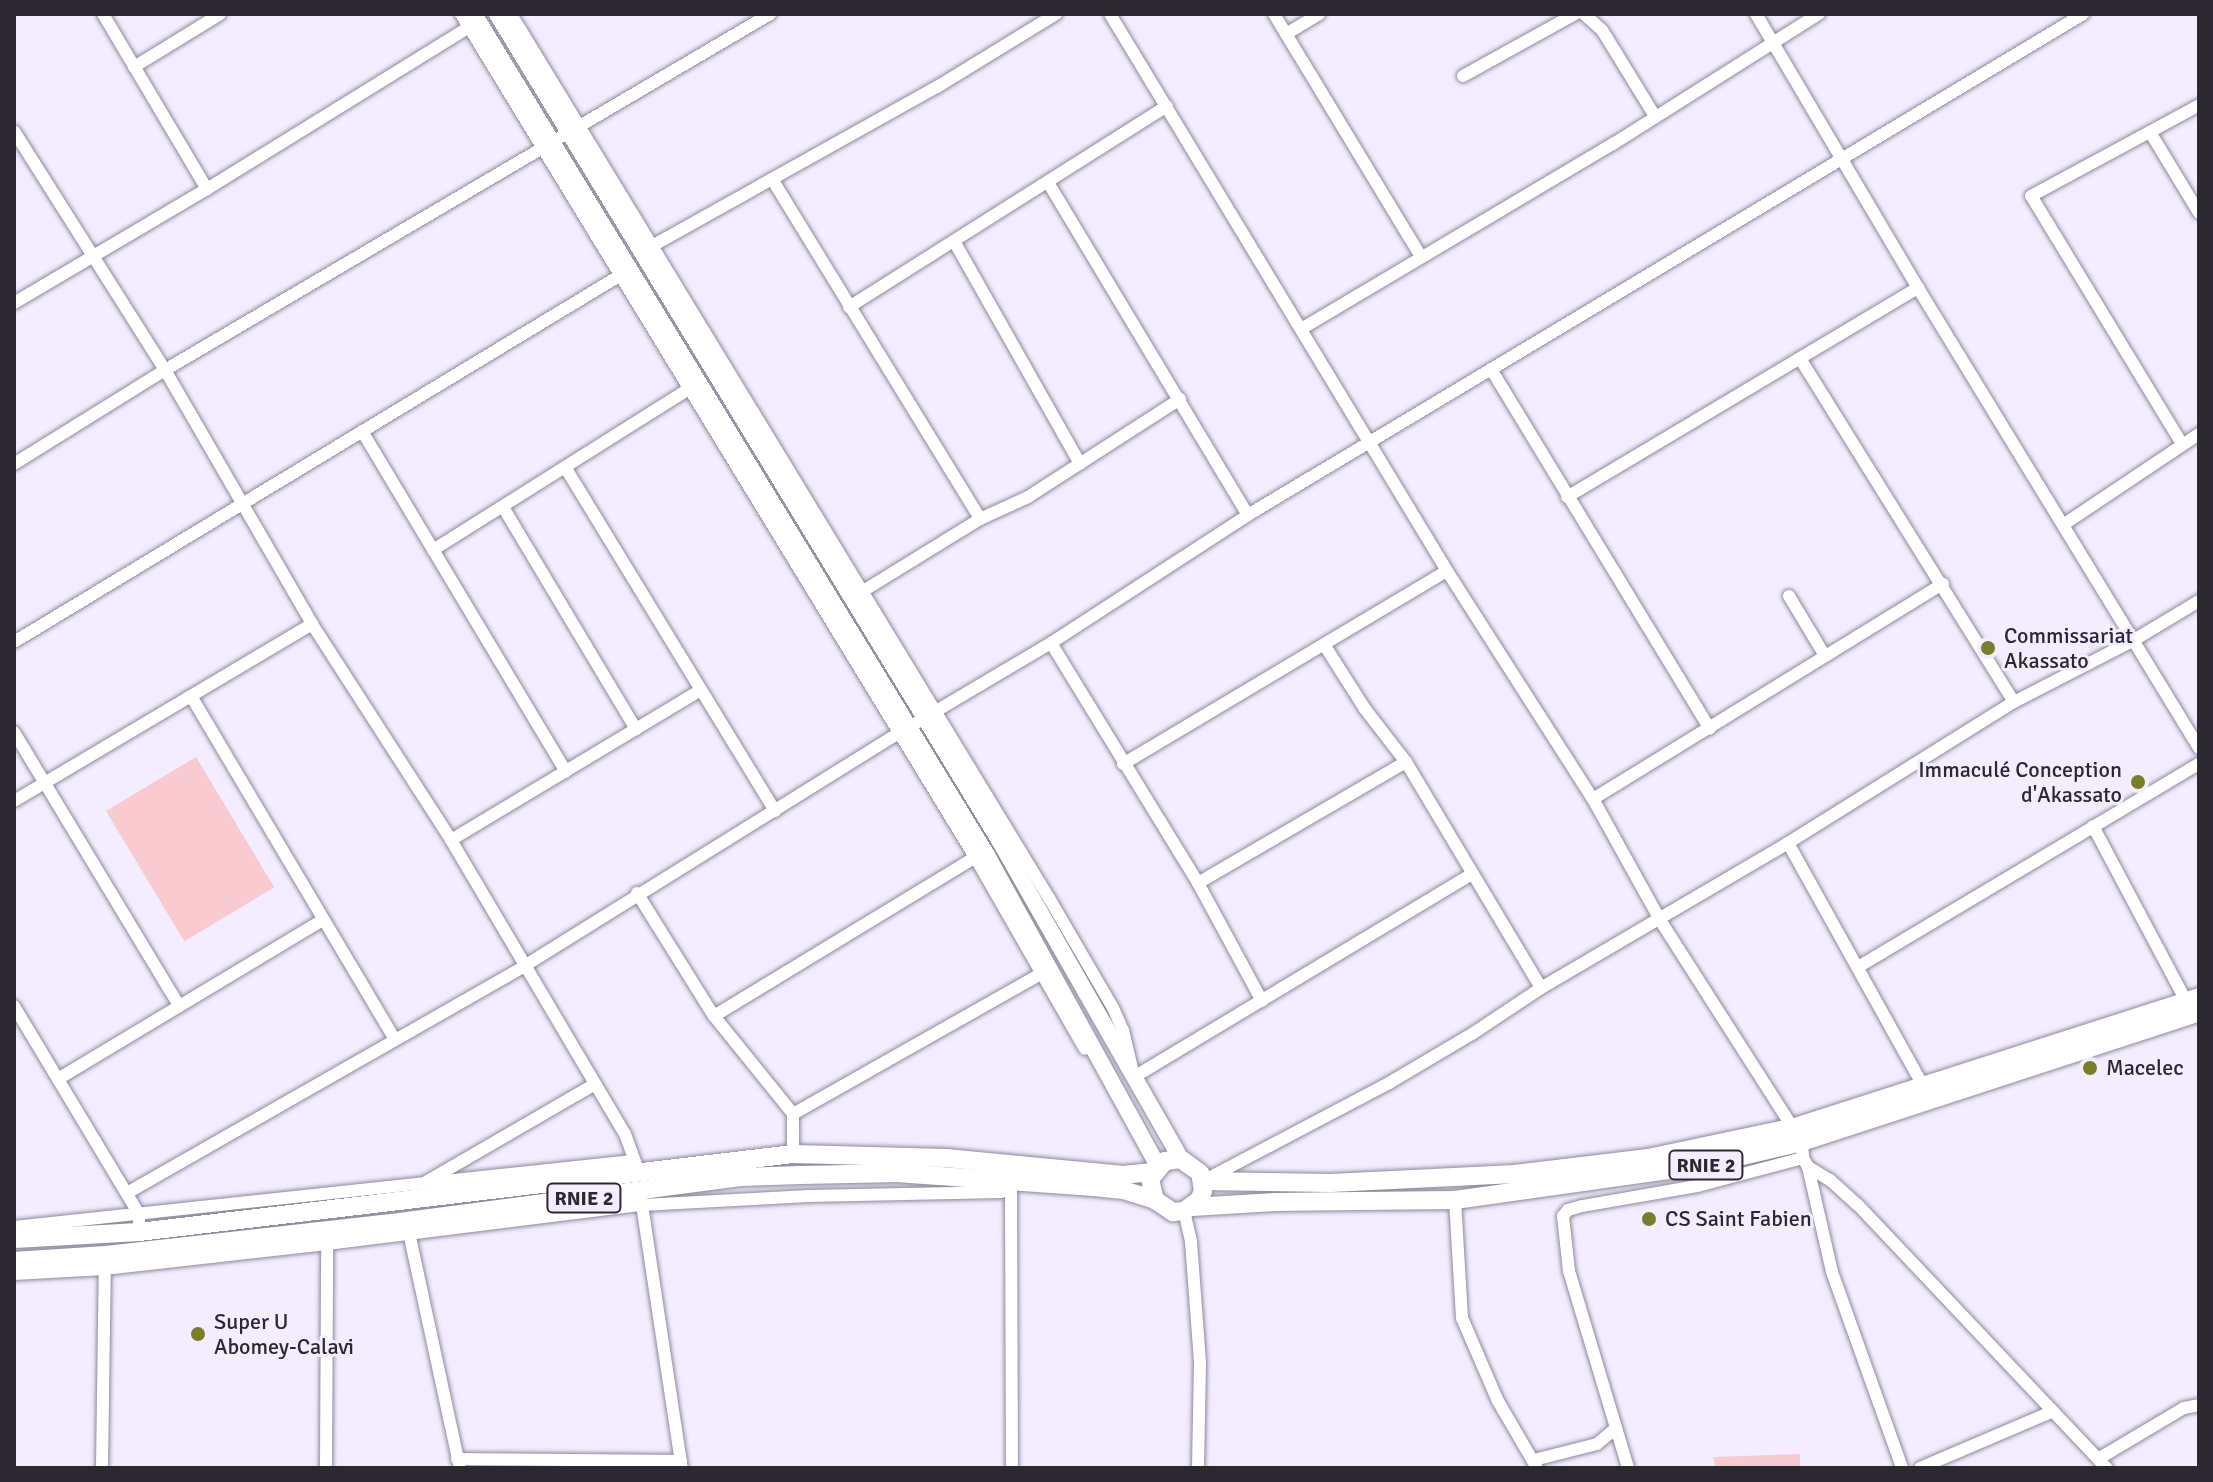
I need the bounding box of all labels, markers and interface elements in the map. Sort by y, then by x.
place label: Commissariat Akassato [2004,622,2133,674]
marker: Commissariat Akassato [1979,639,1997,657]
place label: Immaculé Conception d'Akassato [1918,756,2122,808]
marker: Immaculé Conception d'Akassato [2129,773,2147,791]
place label: Macelec [2106,1055,2184,1081]
marker: Macelec [2081,1059,2099,1077]
road number: RNIE 2 [1668,1149,1744,1181]
road number: RNIE 2 [546,1182,622,1214]
place label: CS Saint Fabien [1665,1206,1812,1232]
marker: CS Saint Fabien [1640,1210,1658,1228]
place label: Super U Abomey-Calavi [214,1308,354,1360]
marker: Super U Abomey-Calavi [189,1325,207,1343]

